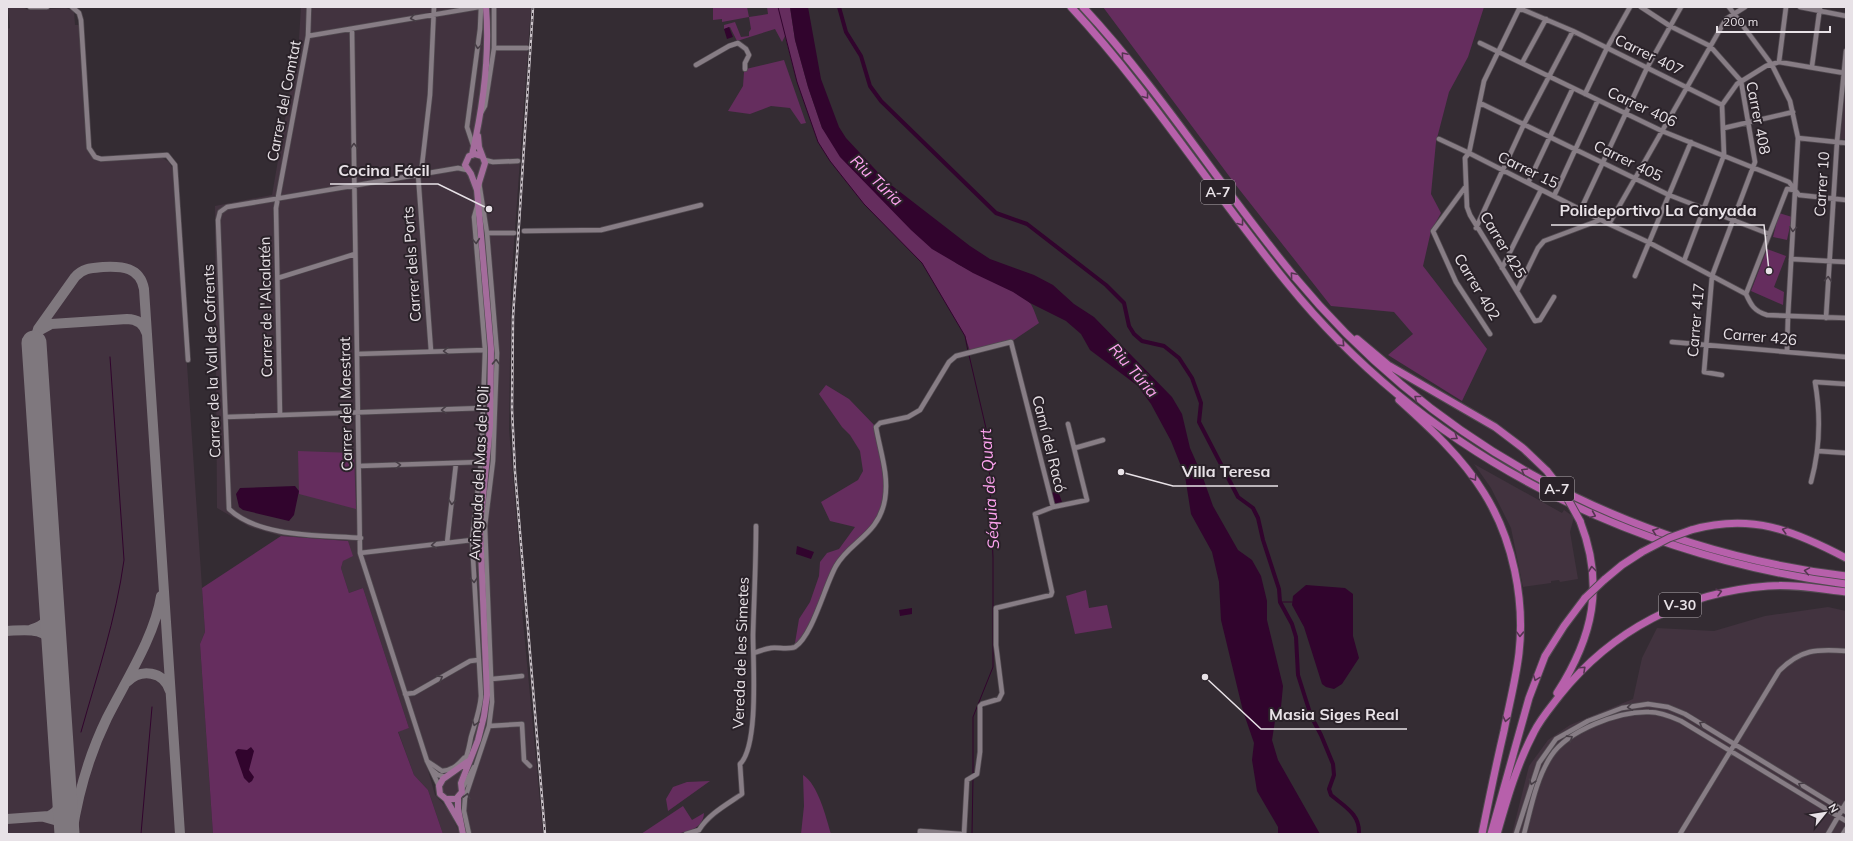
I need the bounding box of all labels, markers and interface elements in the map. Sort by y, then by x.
scale bar [1717,8,1830,34]
one-way arrow [410,13,416,22]
text: 200 m [1723,14,1758,29]
street label: Carrer 407 [1612,30,1687,79]
street label: Carrer del Comtat [262,39,305,163]
one-way arrow [474,43,483,49]
one-way arrow [1122,52,1129,59]
street label: Carrer 408 [1742,80,1775,156]
street label: Carrer 406 [1605,82,1680,131]
one-way arrow [1142,92,1149,99]
street label: Carrer 405 [1591,136,1666,185]
one-way arrow [349,143,358,149]
street label: Carrer 15 [1495,147,1562,192]
water label: Riu Túria [847,150,908,210]
street label: Carrer 10 [1810,151,1833,217]
callout: Cocina Fácil [330,156,438,184]
text: Cocina Fácil [338,160,430,180]
road number: A-7 [1201,180,1235,204]
callout: Polideportivo La Canyada [1551,197,1764,225]
text: Polideportivo La Canyada [1559,200,1757,220]
street label: Carrer dels Ports [398,206,425,323]
street label: Carrer 425 [1476,208,1531,281]
one-way arrow [1236,219,1243,226]
one-way arrow [1789,226,1798,232]
street label: Carrer de l'Alcalatén [255,236,276,378]
one-way arrow [471,238,480,244]
street label: Carrer 402 [1450,250,1505,323]
street label: Carrer de la Vall de Cofrents [199,264,224,458]
one-way arrow [1291,272,1298,279]
one-way arrow [1824,276,1832,282]
street label: Carrer 417 [1683,282,1708,358]
street label: Carrer 426 [1722,324,1798,349]
street label: Carrer del Maestrat [335,337,356,471]
water label: Riu Túria [1105,339,1163,401]
one-way arrow [1337,339,1345,347]
one-way arrow [443,347,449,355]
one-way arrow [492,359,501,365]
street label: Avinguda del Mas de l'Oli [464,385,493,561]
street label: Camí del Racó [1028,393,1071,494]
one-way arrow [1414,395,1421,402]
one-way arrow [441,405,447,414]
water label: Séquia de Quart [975,428,1003,550]
one-way arrow [1451,432,1458,440]
callout: Villa Teresa [1173,458,1278,486]
one-way arrow [395,461,401,469]
text: Villa Teresa [1181,461,1270,481]
one-way arrow [1521,468,1528,475]
one-way arrow [1469,474,1476,481]
road number: A-7 [1540,477,1574,501]
one-way arrow [447,499,456,505]
one-way arrow [1588,510,1596,518]
one-way arrow [1782,526,1789,535]
one-way arrow [1651,527,1658,535]
one-way arrow [431,540,437,549]
one-way arrow [1588,566,1597,572]
one-way arrow [1804,567,1810,575]
one-way arrow [470,577,479,583]
street label: Vereda de les Simetes [728,577,753,729]
one-way arrow [1716,589,1722,597]
road number: V-30 [1659,593,1701,617]
one-way arrow [1515,631,1524,637]
one-way arrow [1579,667,1586,674]
one-way arrow [436,675,444,683]
one-way arrow [1533,675,1541,682]
callout: Masia Siges Real [1261,701,1407,729]
one-way arrow [1626,702,1633,711]
text: Masia Siges Real [1269,704,1399,724]
one-way arrow [1503,716,1511,722]
one-way arrow [472,720,480,727]
one-way arrow [1699,722,1706,729]
one-way arrow [1566,736,1573,743]
one-way arrow [1528,778,1537,785]
one-way arrow [1798,782,1805,789]
one-way arrow [462,793,470,799]
north arrow [1805,793,1845,833]
text: N [1826,801,1842,815]

